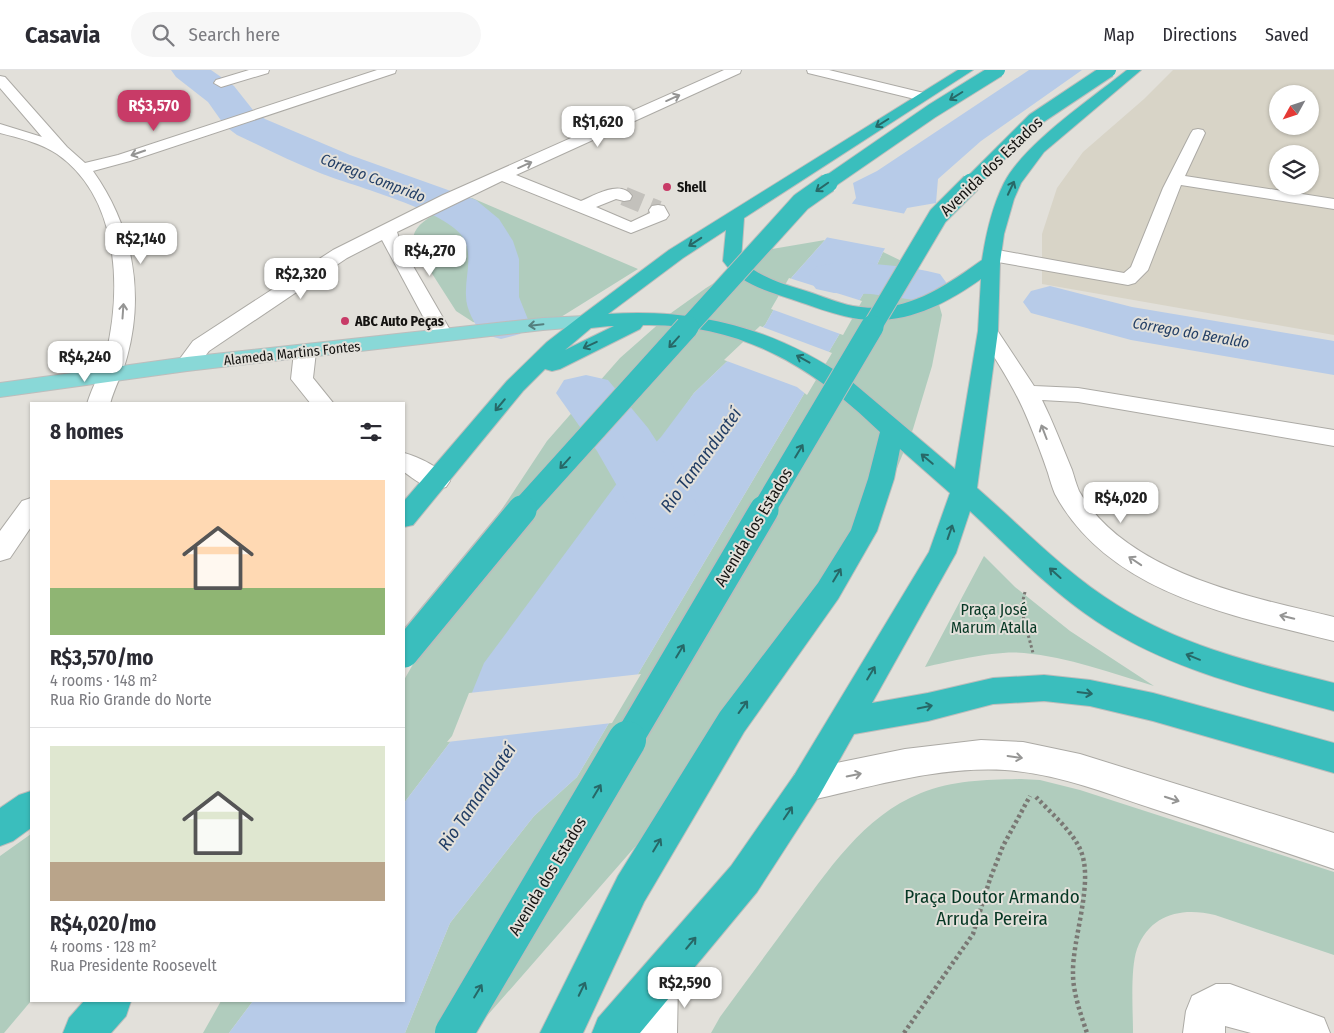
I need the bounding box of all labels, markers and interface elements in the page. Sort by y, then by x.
search box [131,12,481,57]
text: Casavia [25,21,101,49]
icon: search [149,21,177,49]
text: Search here [189,23,280,46]
text: Map [1103,24,1135,46]
text: Directions [1163,24,1237,46]
text: Saved [1265,24,1309,46]
north arrow [1269,85,1319,135]
map controls [1269,85,1319,195]
pin: R$3,570 [108,90,200,132]
one-way arrow [950,91,964,101]
one-way arrow [665,93,680,102]
text: R$3,570 [128,96,180,115]
pin: R$1,620 [552,106,644,148]
text: R$1,620 [573,112,623,131]
street label: Avenida dos Estados [936,113,1046,220]
one-way arrow [875,118,889,128]
button: layers [1269,145,1319,195]
one-way arrow [130,149,146,159]
water label: Córrego Comprido [318,150,428,206]
one-way arrow [517,159,532,169]
place label: Shell [677,179,707,196]
marker: Shell [661,181,673,193]
one-way arrow [1006,181,1016,196]
one-way arrow [815,182,829,192]
pin: R$2,140 [95,222,187,265]
text: R$2,140 [116,229,166,248]
pin: R$4,270 [384,234,476,277]
one-way arrow [689,237,703,247]
text: R$4,270 [404,241,456,260]
pin: R$2,320 [255,258,347,300]
text: R$2,320 [275,264,327,283]
one-way arrow [119,303,128,319]
place label: ABC Auto Peças [354,313,444,331]
water label: Córrego do Beraldo [1131,314,1251,352]
marker: ABC Auto Peças [339,315,351,327]
one-way arrow [528,320,544,330]
one-way arrow [668,335,680,348]
street label: Alameda Martins Fontes [223,338,361,369]
pin: R$4,240 [39,340,131,383]
one-way arrow [583,341,598,350]
text: R$4,240 [59,347,111,366]
one-way arrow [796,354,810,364]
one-way arrow [494,398,505,411]
water label: Rio Tamanduateí [656,402,747,517]
icon: filters [357,418,385,446]
text: 8 homes [50,419,124,445]
one-way arrow [1039,425,1048,440]
one-way arrow [794,445,804,459]
one-way arrow [920,453,933,465]
one-way arrow [559,456,571,469]
street label: Avenida dos Estados [711,465,796,590]
pin: R$4,020 [1075,482,1167,524]
text: R$4,020 [1094,488,1148,507]
icon: home [173,513,263,603]
one-way arrow [946,524,955,540]
one-way arrow [1129,555,1143,565]
one-way arrow [1048,567,1061,579]
one-way arrow [833,569,843,583]
park label: Praça José Marum Atalla [951,600,1037,637]
one-way arrow [1279,612,1295,621]
text: R$3,570/mo [50,645,153,671]
one-way arrow [675,645,685,659]
one-way arrow [1185,652,1200,661]
one-way arrow [867,667,877,681]
text: 4 rooms · 148 m² [50,671,157,690]
one-way arrow [1077,688,1093,698]
text: Rua Rio Grande do Norte [50,690,212,709]
one-way arrow [738,700,748,714]
one-way arrow [917,702,933,712]
water label: Rio Tamanduateí [433,738,522,854]
one-way arrow [1007,752,1023,762]
one-way arrow [846,770,862,780]
icon: home [173,778,263,868]
one-way arrow [593,785,603,799]
one-way arrow [1163,794,1179,804]
one-way arrow [783,806,793,820]
street label: Avenida dos Estados [505,814,590,939]
one-way arrow [653,839,663,853]
park label: Praça Doutor Armando Arruda Pereira [904,885,1080,930]
text: R$4,020/mo [50,911,156,937]
text: 4 rooms · 128 m² [50,937,157,956]
one-way arrow [685,937,696,950]
text: Rua Presidente Roosevelt [50,956,217,975]
pin: R$2,590 [639,966,731,1009]
text: R$2,590 [659,973,711,992]
one-way arrow [578,982,587,997]
one-way arrow [474,985,484,999]

